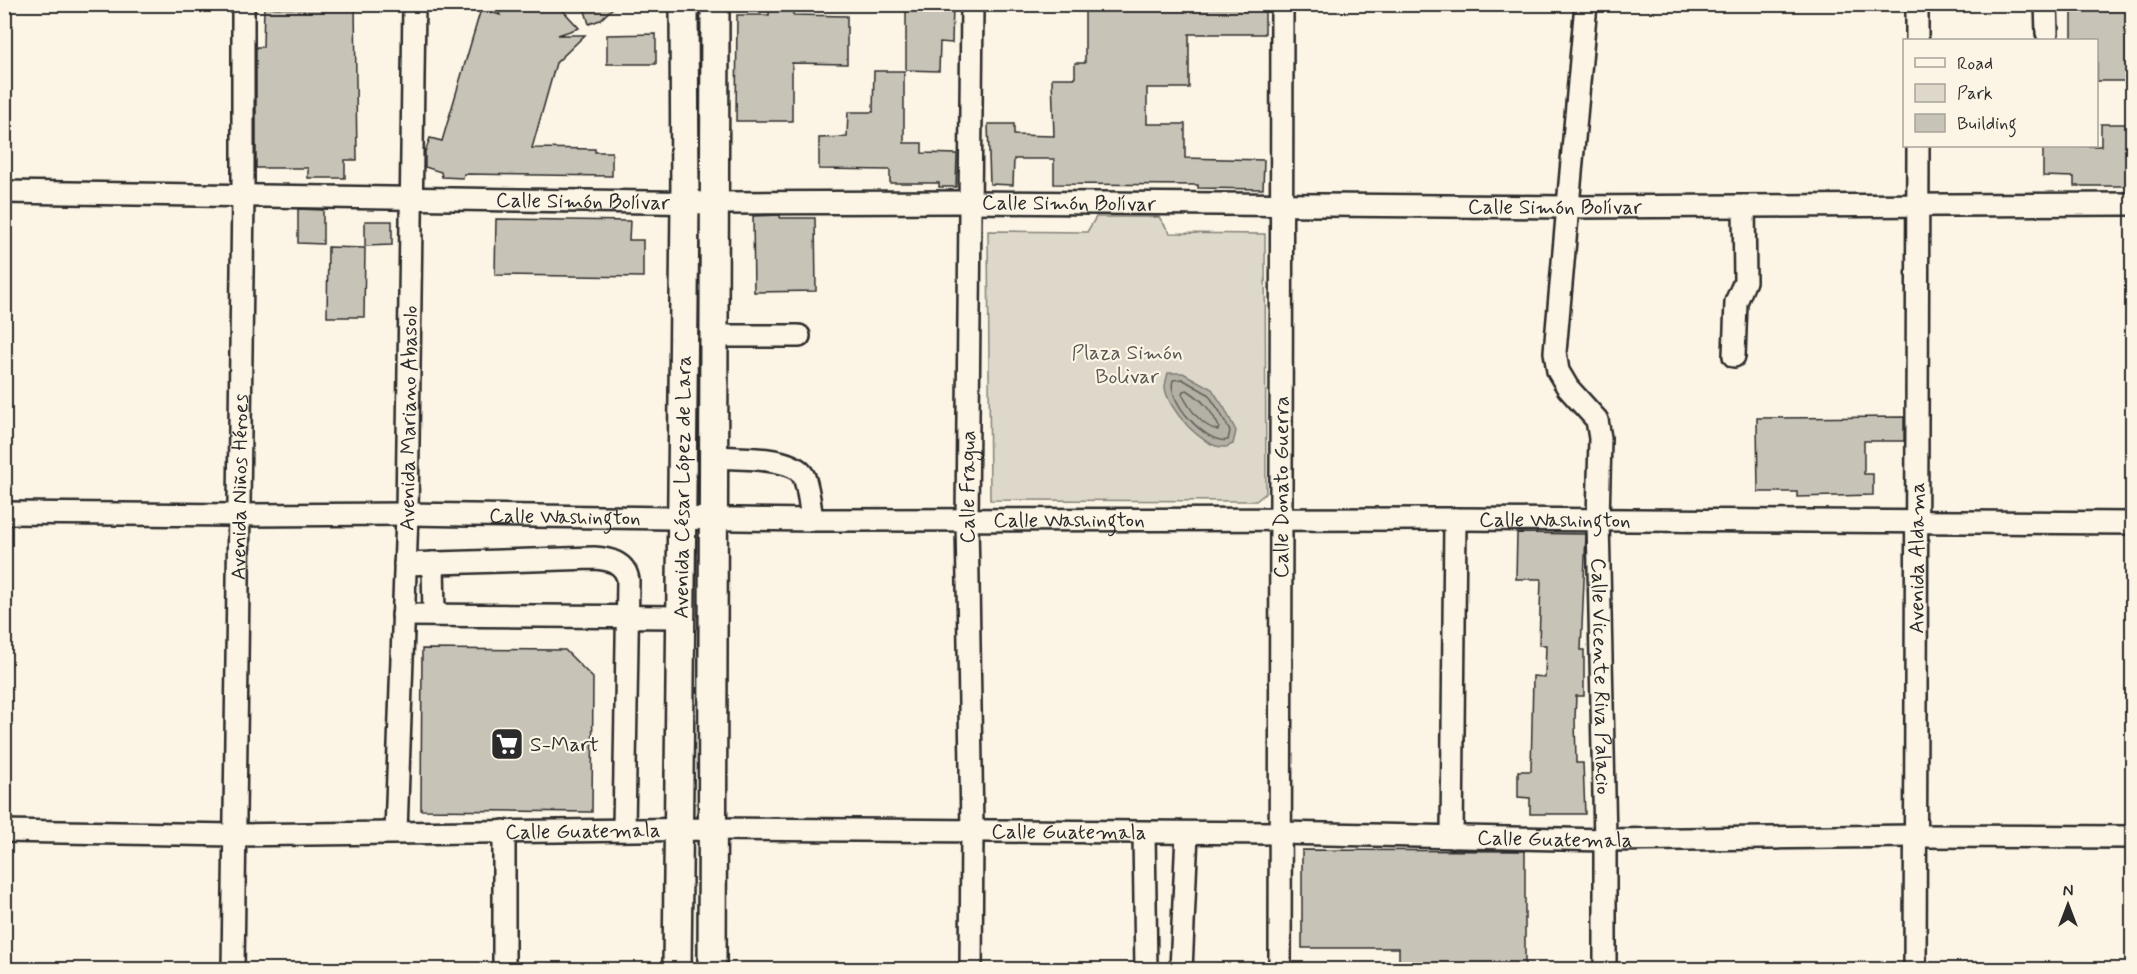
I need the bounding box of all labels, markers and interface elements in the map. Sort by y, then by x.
legend [1903,39,2098,147]
text: Road [1957,52,1993,76]
text: Park [1957,82,1993,106]
text: Building [1957,112,2017,138]
street label: Calle Simón Bolívar [496,187,670,217]
street label: Calle Simón Bolívar [982,189,1156,219]
street label: Calle Simón Bolívar [1468,193,1642,222]
street label: Avenida Mariano Abasolo [393,305,425,531]
park label: Plaza Simón Bolivar [1071,339,1183,391]
street label: Avenida César López de Lara [668,355,698,619]
street label: Avenida Niños Héroes [225,394,255,580]
street label: Calle Donato Guerra [1268,396,1296,578]
street label: Calle Fragua [954,430,984,544]
street label: Avenida Aldama [1903,482,1932,634]
street label: Calle Washington [489,502,641,534]
street label: Calle Washington [993,506,1145,537]
street label: Calle Washington [1479,506,1631,537]
street label: Calle Vicente Riva Palacio [1584,558,1617,795]
supermarket icon: S-Mart [489,726,525,762]
place label: S-Mart [530,731,599,759]
street label: Calle Guatemala [505,817,661,847]
street label: Calle Guatemala [991,818,1147,847]
street label: Calle Guatemala [1477,824,1633,855]
north arrow [2038,875,2098,935]
text: N [2063,881,2073,902]

